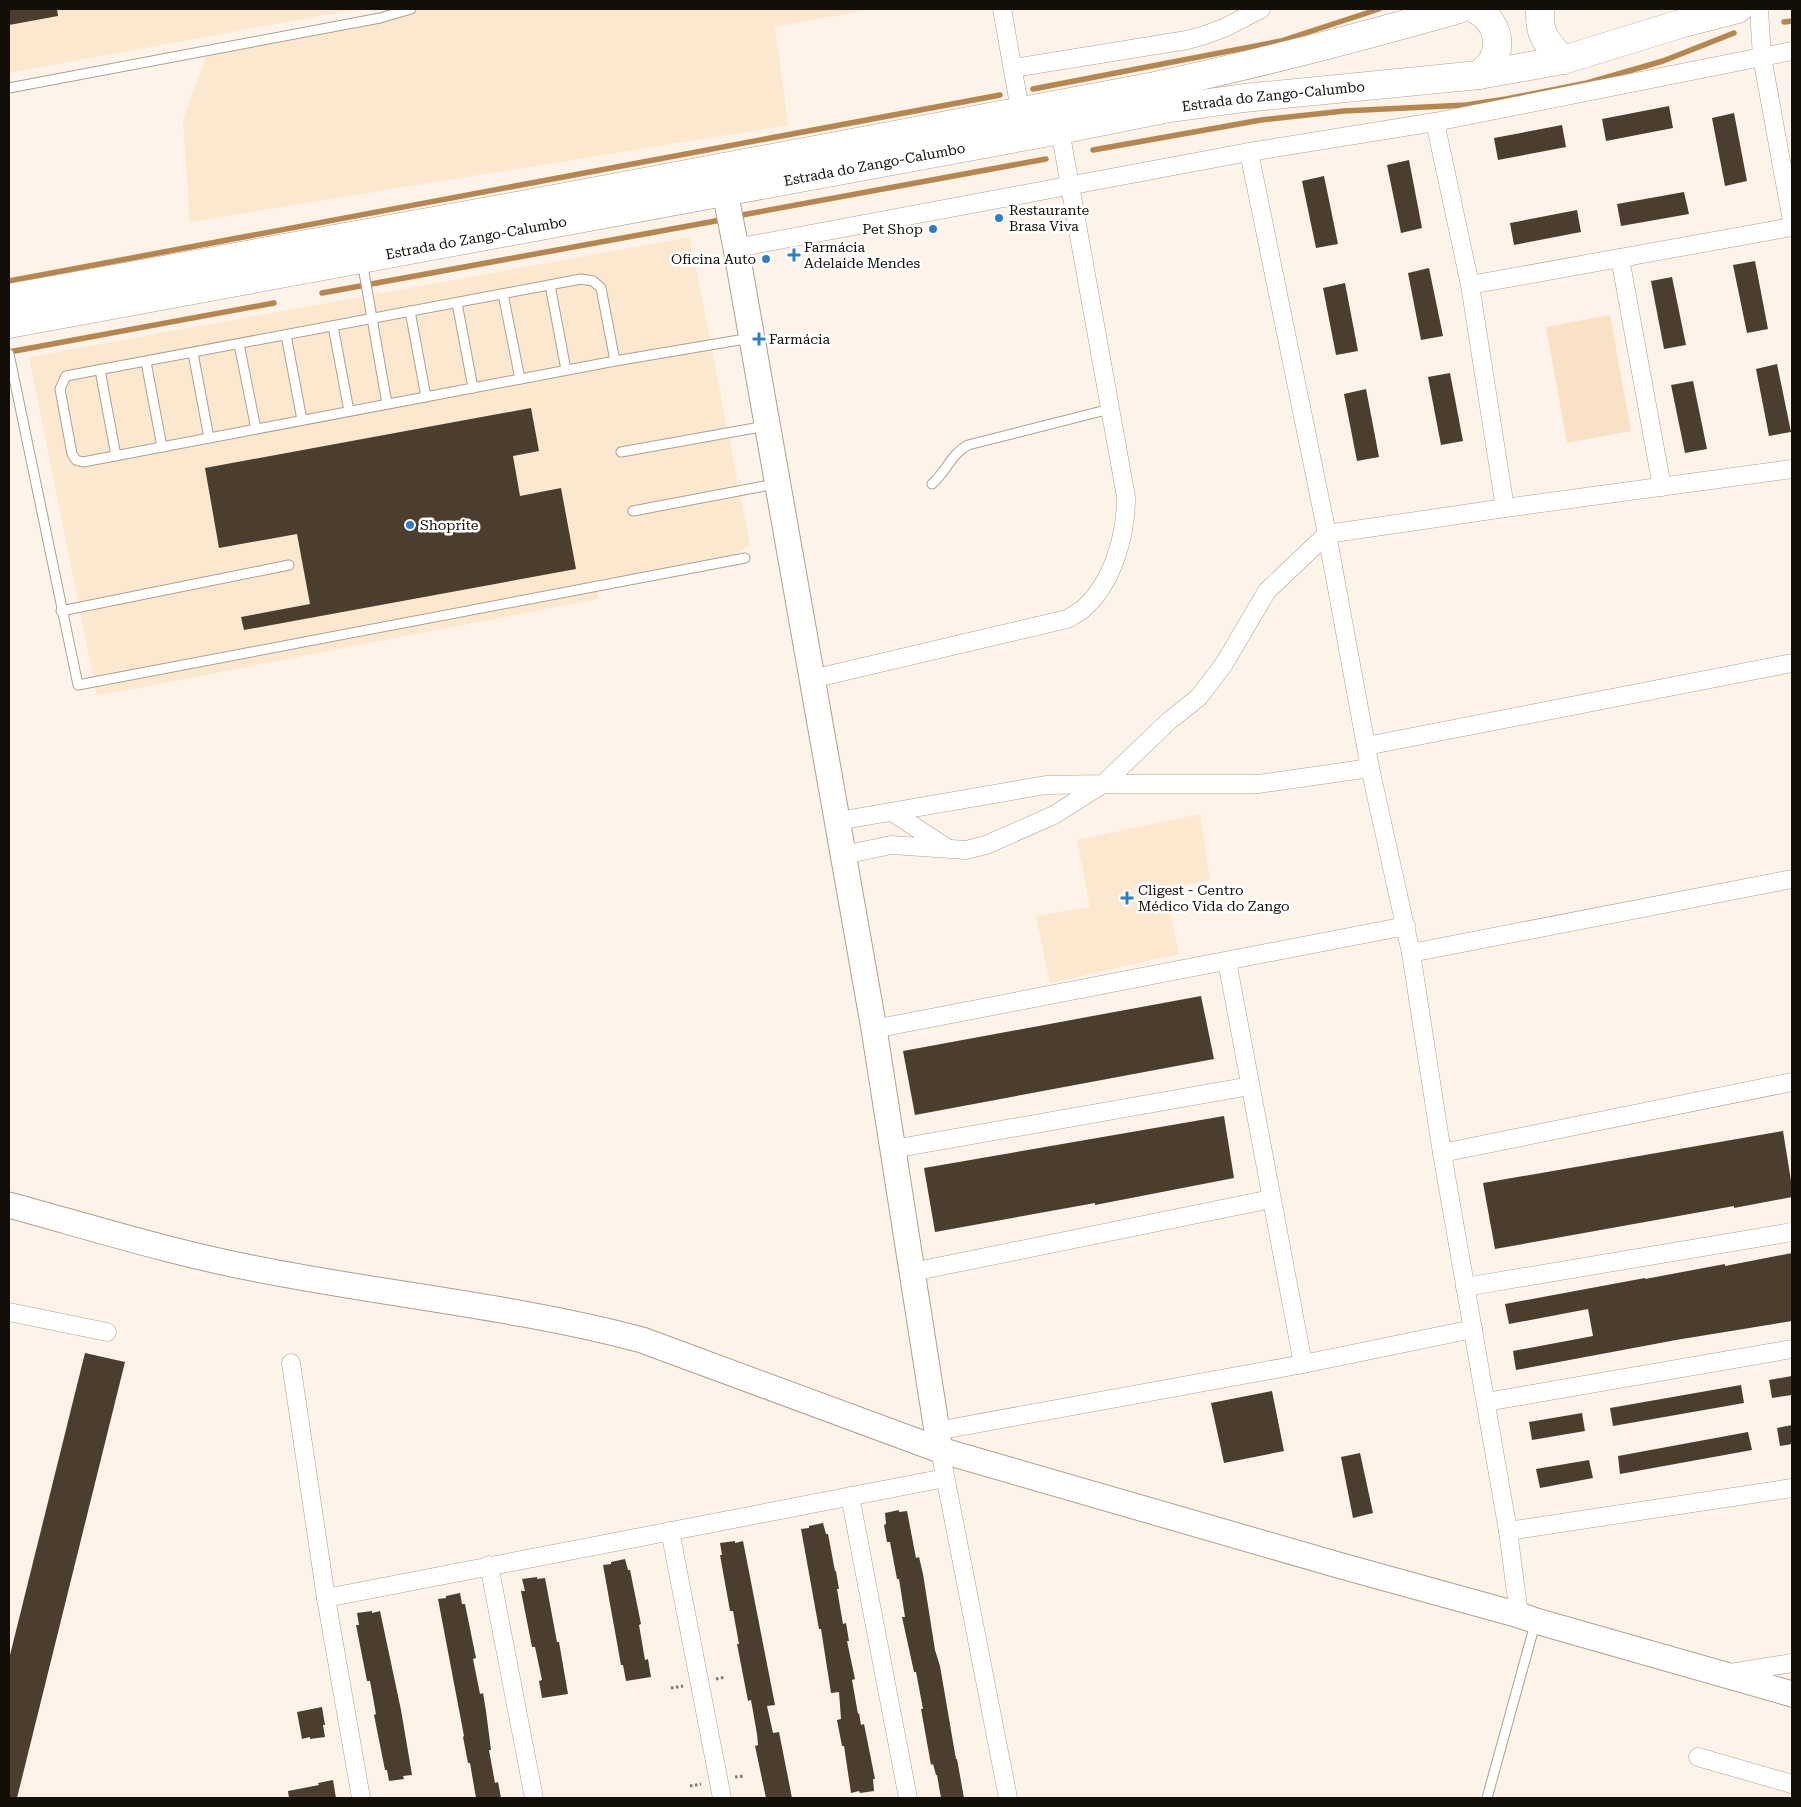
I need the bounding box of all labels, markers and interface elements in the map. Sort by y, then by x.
street label: Estrada do Zango-Calumbo [1181,78,1366,114]
street label: Estrada do Zango-Calumbo [782,140,966,189]
place label: Restaurante Brasa Viva [1009,202,1090,234]
marker: Restaurante Brasa Viva [993,212,1005,224]
street label: Estrada do Zango-Calumbo [384,213,568,262]
place label: Pet Shop [862,221,923,237]
marker: Pet Shop [927,223,939,235]
place label: Farmácia Adelaide Mendes [804,239,920,271]
marker: Farmácia Adelaide Mendes [788,249,800,261]
place label: Oficina Auto [671,251,756,267]
marker: Oficina Auto [760,253,772,265]
place label: Farmácia [769,331,831,347]
marker: Farmácia [753,333,765,345]
place label: Shoprite [420,517,479,533]
marker: Shoprite [404,519,416,531]
place label: Cligest - Centro Médico Vida do Zango [1138,882,1290,914]
marker: Cligest - Centro Médico Vida do Zango [1120,891,1134,905]

